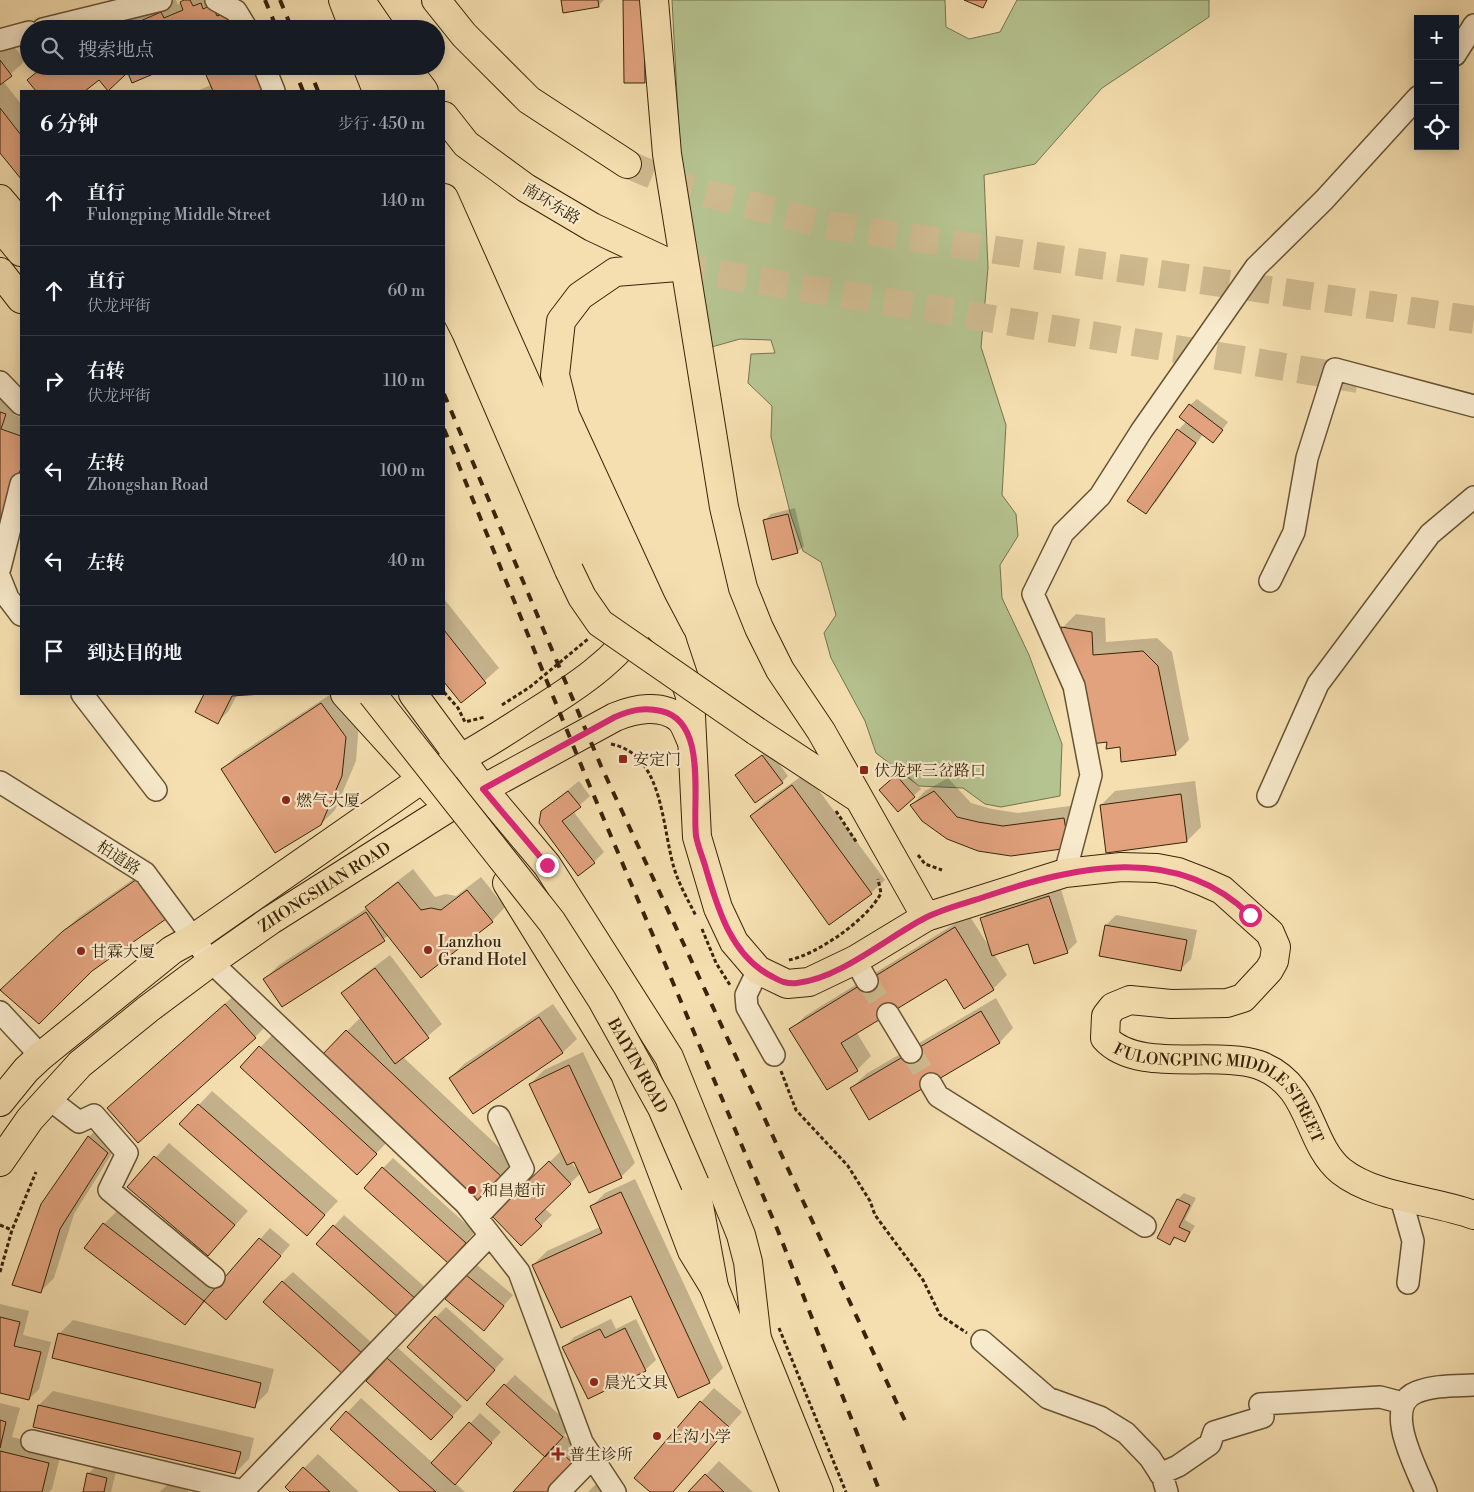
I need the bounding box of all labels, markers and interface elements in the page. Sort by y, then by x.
map controls [1414,15,1459,150]
button: + [1414,15,1459,60]
search box [20,20,445,75]
icon: search [38,34,66,62]
text: 搜索地点 [78,38,154,62]
button: − [1414,60,1459,105]
button: locate [1414,105,1459,150]
text: 6 分钟 [40,112,99,138]
text: 步行 · 450 m [337,114,425,134]
street label: 南环东路 [519,179,584,229]
text: 直行 [87,181,125,205]
icon: ahead [40,187,68,215]
text: 140 m [381,191,425,211]
text: Fulongping Middle Street [87,205,271,225]
text: 直行 [87,269,125,293]
icon: ahead [40,277,68,305]
text: 60 m [387,281,425,301]
text: 伏龙坪街 [87,296,151,316]
text: 右转 [87,359,125,383]
icon: right [40,367,68,395]
text: 110 m [383,371,425,391]
text: 伏龙坪街 [87,386,151,406]
text: 左转 [87,451,125,475]
icon: left [40,457,68,485]
text: 100 m [380,461,425,481]
text: Zhongshan Road [87,475,208,495]
icon: left [40,547,68,575]
text: 左转 [87,551,125,575]
text: 40 m [388,551,425,571]
icon: arrive [40,637,68,665]
text: 到达目的地 [87,641,182,665]
place label: 安定门 [633,750,681,770]
marker: 安定门 [617,753,629,765]
place label: 伏龙坪三岔路口 [874,761,986,781]
marker: 伏龙坪三岔路口 [858,764,870,776]
place label: 燃气大厦 [296,791,360,811]
marker: 燃气大厦 [280,794,292,806]
street label: 柏道路 [93,836,144,879]
street label: ZHONGSHAN ROAD [255,838,395,937]
route end [536,854,559,877]
route start [1239,904,1262,927]
place label: Lanzhou Grand Hotel [438,932,527,970]
place label: 甘霖大厦 [91,942,155,962]
marker: Lanzhou Grand Hotel [422,944,434,956]
marker: 甘霖大厦 [75,945,87,957]
street label: BAIYIN ROAD [603,1014,672,1117]
street label: FULONGPING MIDDLE STREET [1110,1039,1327,1146]
place label: 和昌超市 [482,1181,546,1201]
marker: 和昌超市 [466,1184,478,1196]
place label: 晨光文具 [604,1373,668,1393]
marker: 晨光文具 [588,1376,600,1388]
place label: 上沟小学 [667,1427,731,1447]
marker: 上沟小学 [651,1430,663,1442]
place label: 普生诊所 [569,1445,633,1465]
marker: 普生诊所 [551,1447,565,1461]

